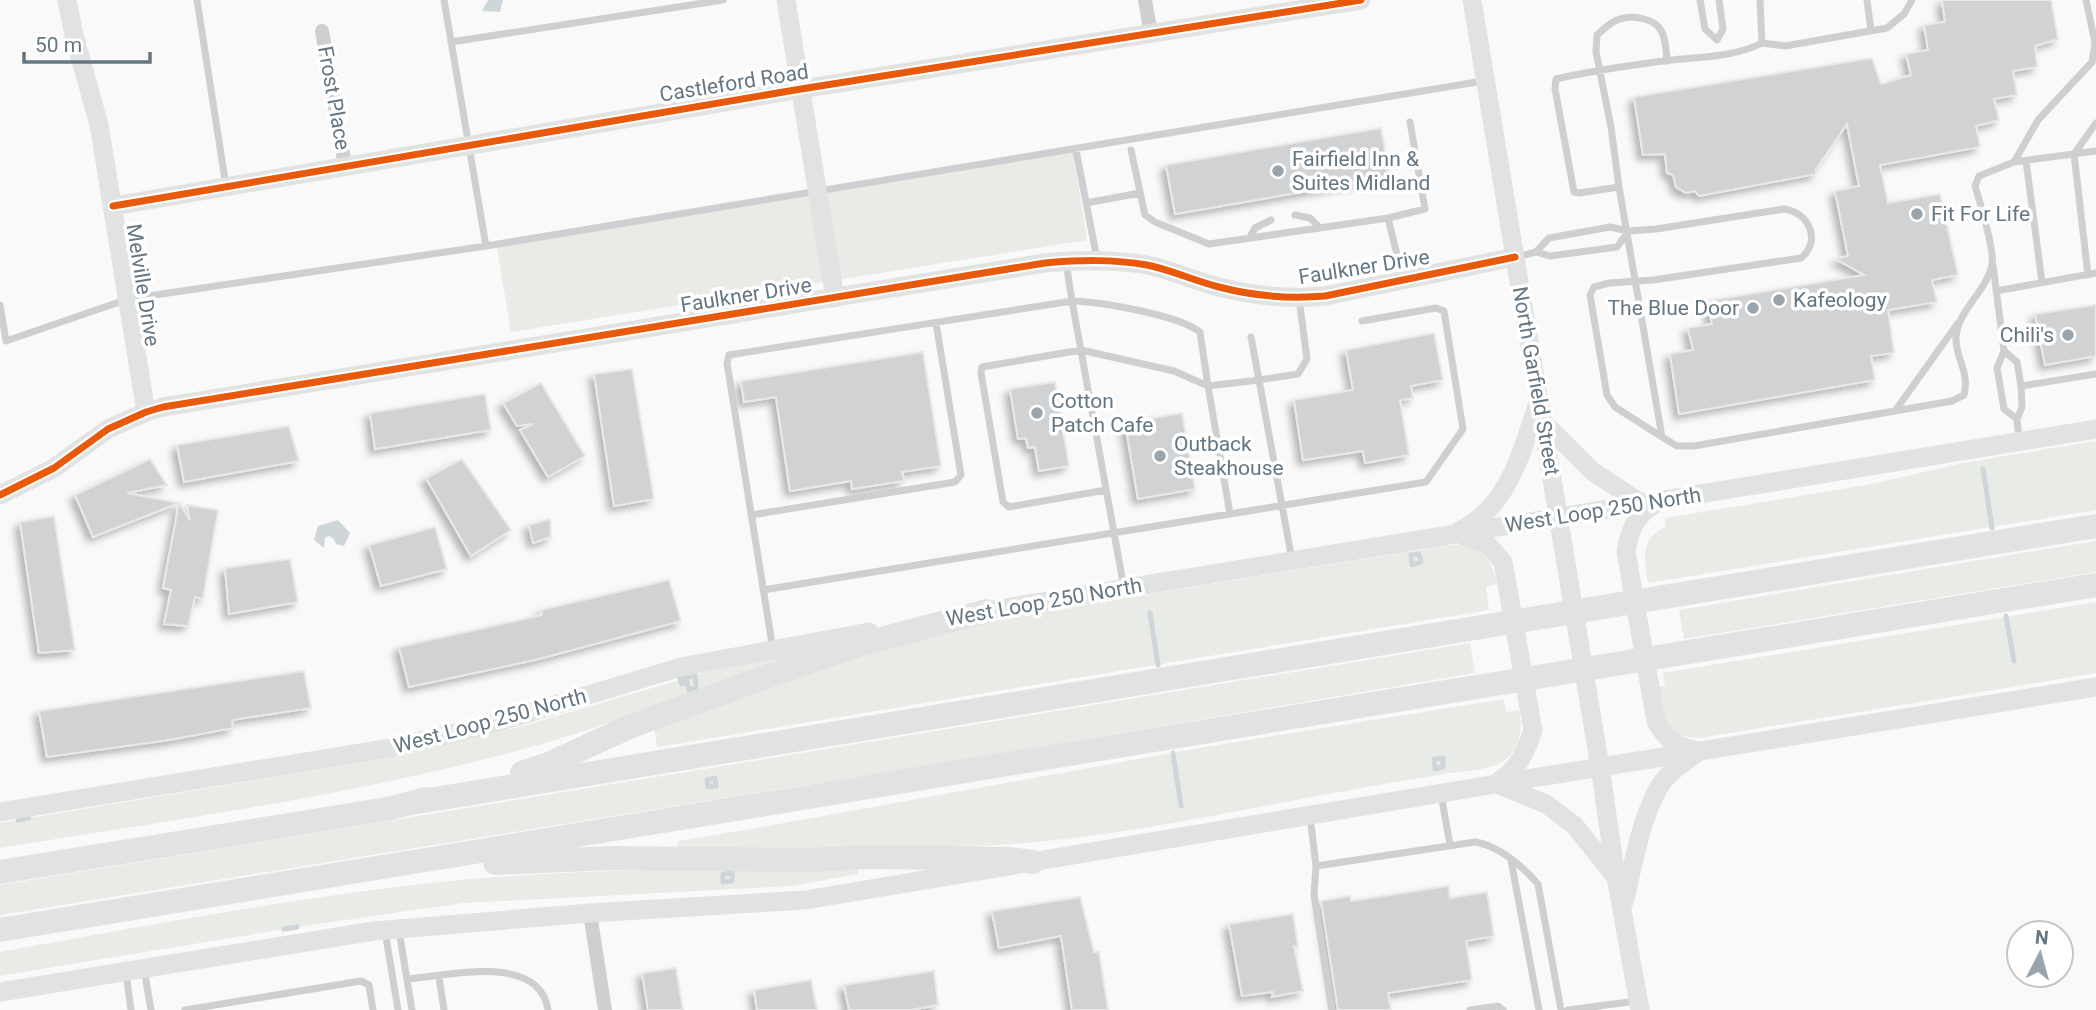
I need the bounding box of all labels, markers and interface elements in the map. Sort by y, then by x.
scale bar [24,21,150,65]
text: 50 m [35,33,82,57]
street label: Frost Place [313,44,355,152]
street label: Castleford Road [658,59,810,107]
place label: Fairfield Inn & Suites Midland [1292,147,1430,195]
marker: Fairfield Inn & Suites Midland [1270,163,1286,179]
place label: Fit For Life [1931,202,2030,226]
marker: Fit For Life [1909,206,1925,222]
street label: Melville Drive [121,222,165,348]
street label: Faulkner Drive [1297,245,1431,289]
street label: Faulkner Drive [679,273,813,317]
street label: North Garfield Street [1508,285,1564,477]
place label: Kafeology [1793,288,1887,312]
marker: Kafeology [1771,292,1787,308]
place label: The Blue Door [1608,296,1739,320]
marker: The Blue Door [1745,300,1761,316]
place label: Chili's [2000,323,2054,347]
marker: Chili's [2060,327,2076,343]
place label: Cotton Patch Cafe [1051,389,1153,437]
marker: Cotton Patch Cafe [1029,405,1045,421]
place label: Outback Steakhouse [1174,432,1284,480]
marker: Outback Steakhouse [1152,448,1168,464]
street label: West Loop 250 North [1503,483,1703,537]
street label: West Loop 250 North [944,573,1144,631]
street label: West Loop 250 North [391,684,589,758]
north arrow [2005,919,2075,989]
text: N [2034,925,2050,950]

